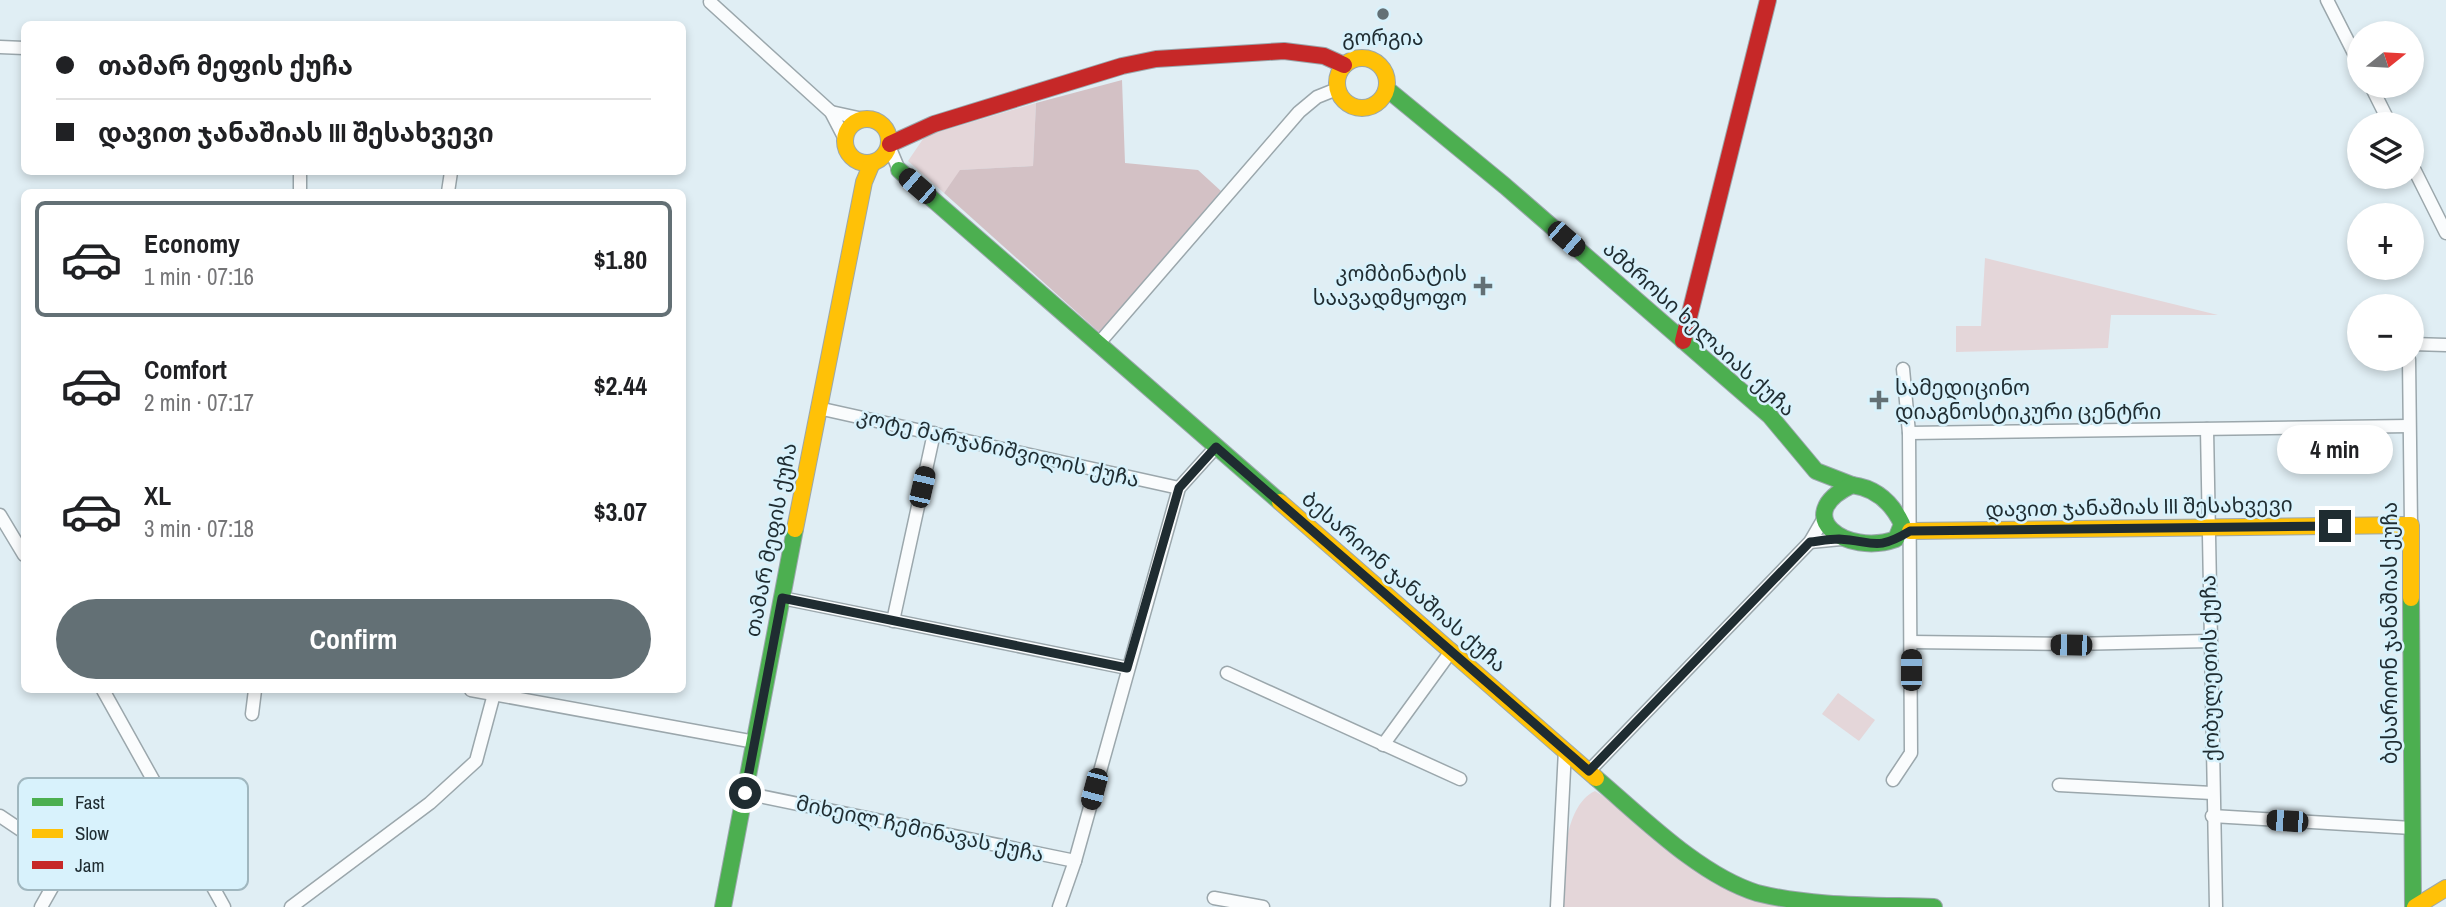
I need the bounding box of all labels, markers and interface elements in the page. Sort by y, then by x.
marker: გორგია [1375,6,1391,22]
north arrow [2347,21,2424,98]
map controls [2347,21,2424,371]
place label: გორგია [1342,23,1424,52]
text: თამარ მეფის ქუჩა [98,48,353,83]
button: layers [2347,112,2424,189]
text: დავით ჯანაშიას III შესახვევი [98,115,494,150]
car [895,164,940,208]
button: + [2347,203,2424,280]
car [1544,217,1589,261]
text: Economy [144,226,240,261]
icon: car [60,228,123,291]
street label: ამბროსი ხელაიას ქუჩა [1597,234,1802,423]
text: $1.80 [594,242,647,277]
place label: კომბინატის საავადმყოფო [1313,259,1467,312]
text: 1 min · 07:16 [144,261,254,292]
marker: კომბინატის საავადმყოფო [1473,276,1493,296]
button: − [2347,294,2424,371]
text: Comfort [144,352,227,387]
icon: car [60,354,123,417]
text: $2.44 [594,368,647,403]
place label: სამედიცინო დიაგნოსტიკური ცენტრი [1895,373,2161,426]
text: 2 min · 07:17 [144,387,254,418]
marker: სამედიცინო დიაგნოსტიკური ცენტრი [1869,390,1889,410]
street label: კოტე მარჯანიშვილის ქუჩა [854,401,1142,494]
callout: 4 min [2277,424,2393,474]
text: 4 min [2310,434,2360,465]
street label: თამარ მეფის ქუჩა [737,440,804,639]
car [908,464,937,510]
text: XL [144,478,171,513]
icon: car [60,480,123,543]
street label: ბესარიონ ჯანაშიას ქუჩა [1296,485,1513,679]
street label: დავით ჯანაშიას III შესახვევი [1985,489,2293,524]
text: $3.07 [594,494,647,529]
street label: ბესარიონ ჯანაშიას ქუჩა [2375,502,2404,764]
route end [2319,510,2351,542]
text: 3 min · 07:18 [144,513,254,544]
street label: ქობულეთის ქუჩა [2193,574,2226,762]
button: Confirm [56,599,651,679]
car [2050,634,2093,656]
car [1901,649,1922,691]
car [1079,766,1110,812]
route start [729,777,761,809]
legend [18,778,248,890]
street label: მიხეილ ჩემინავას ქუჩა [794,788,1047,869]
text: Fast [75,789,105,815]
car [2266,809,2309,833]
text: Slow [75,820,110,846]
text: Jam [75,852,104,878]

